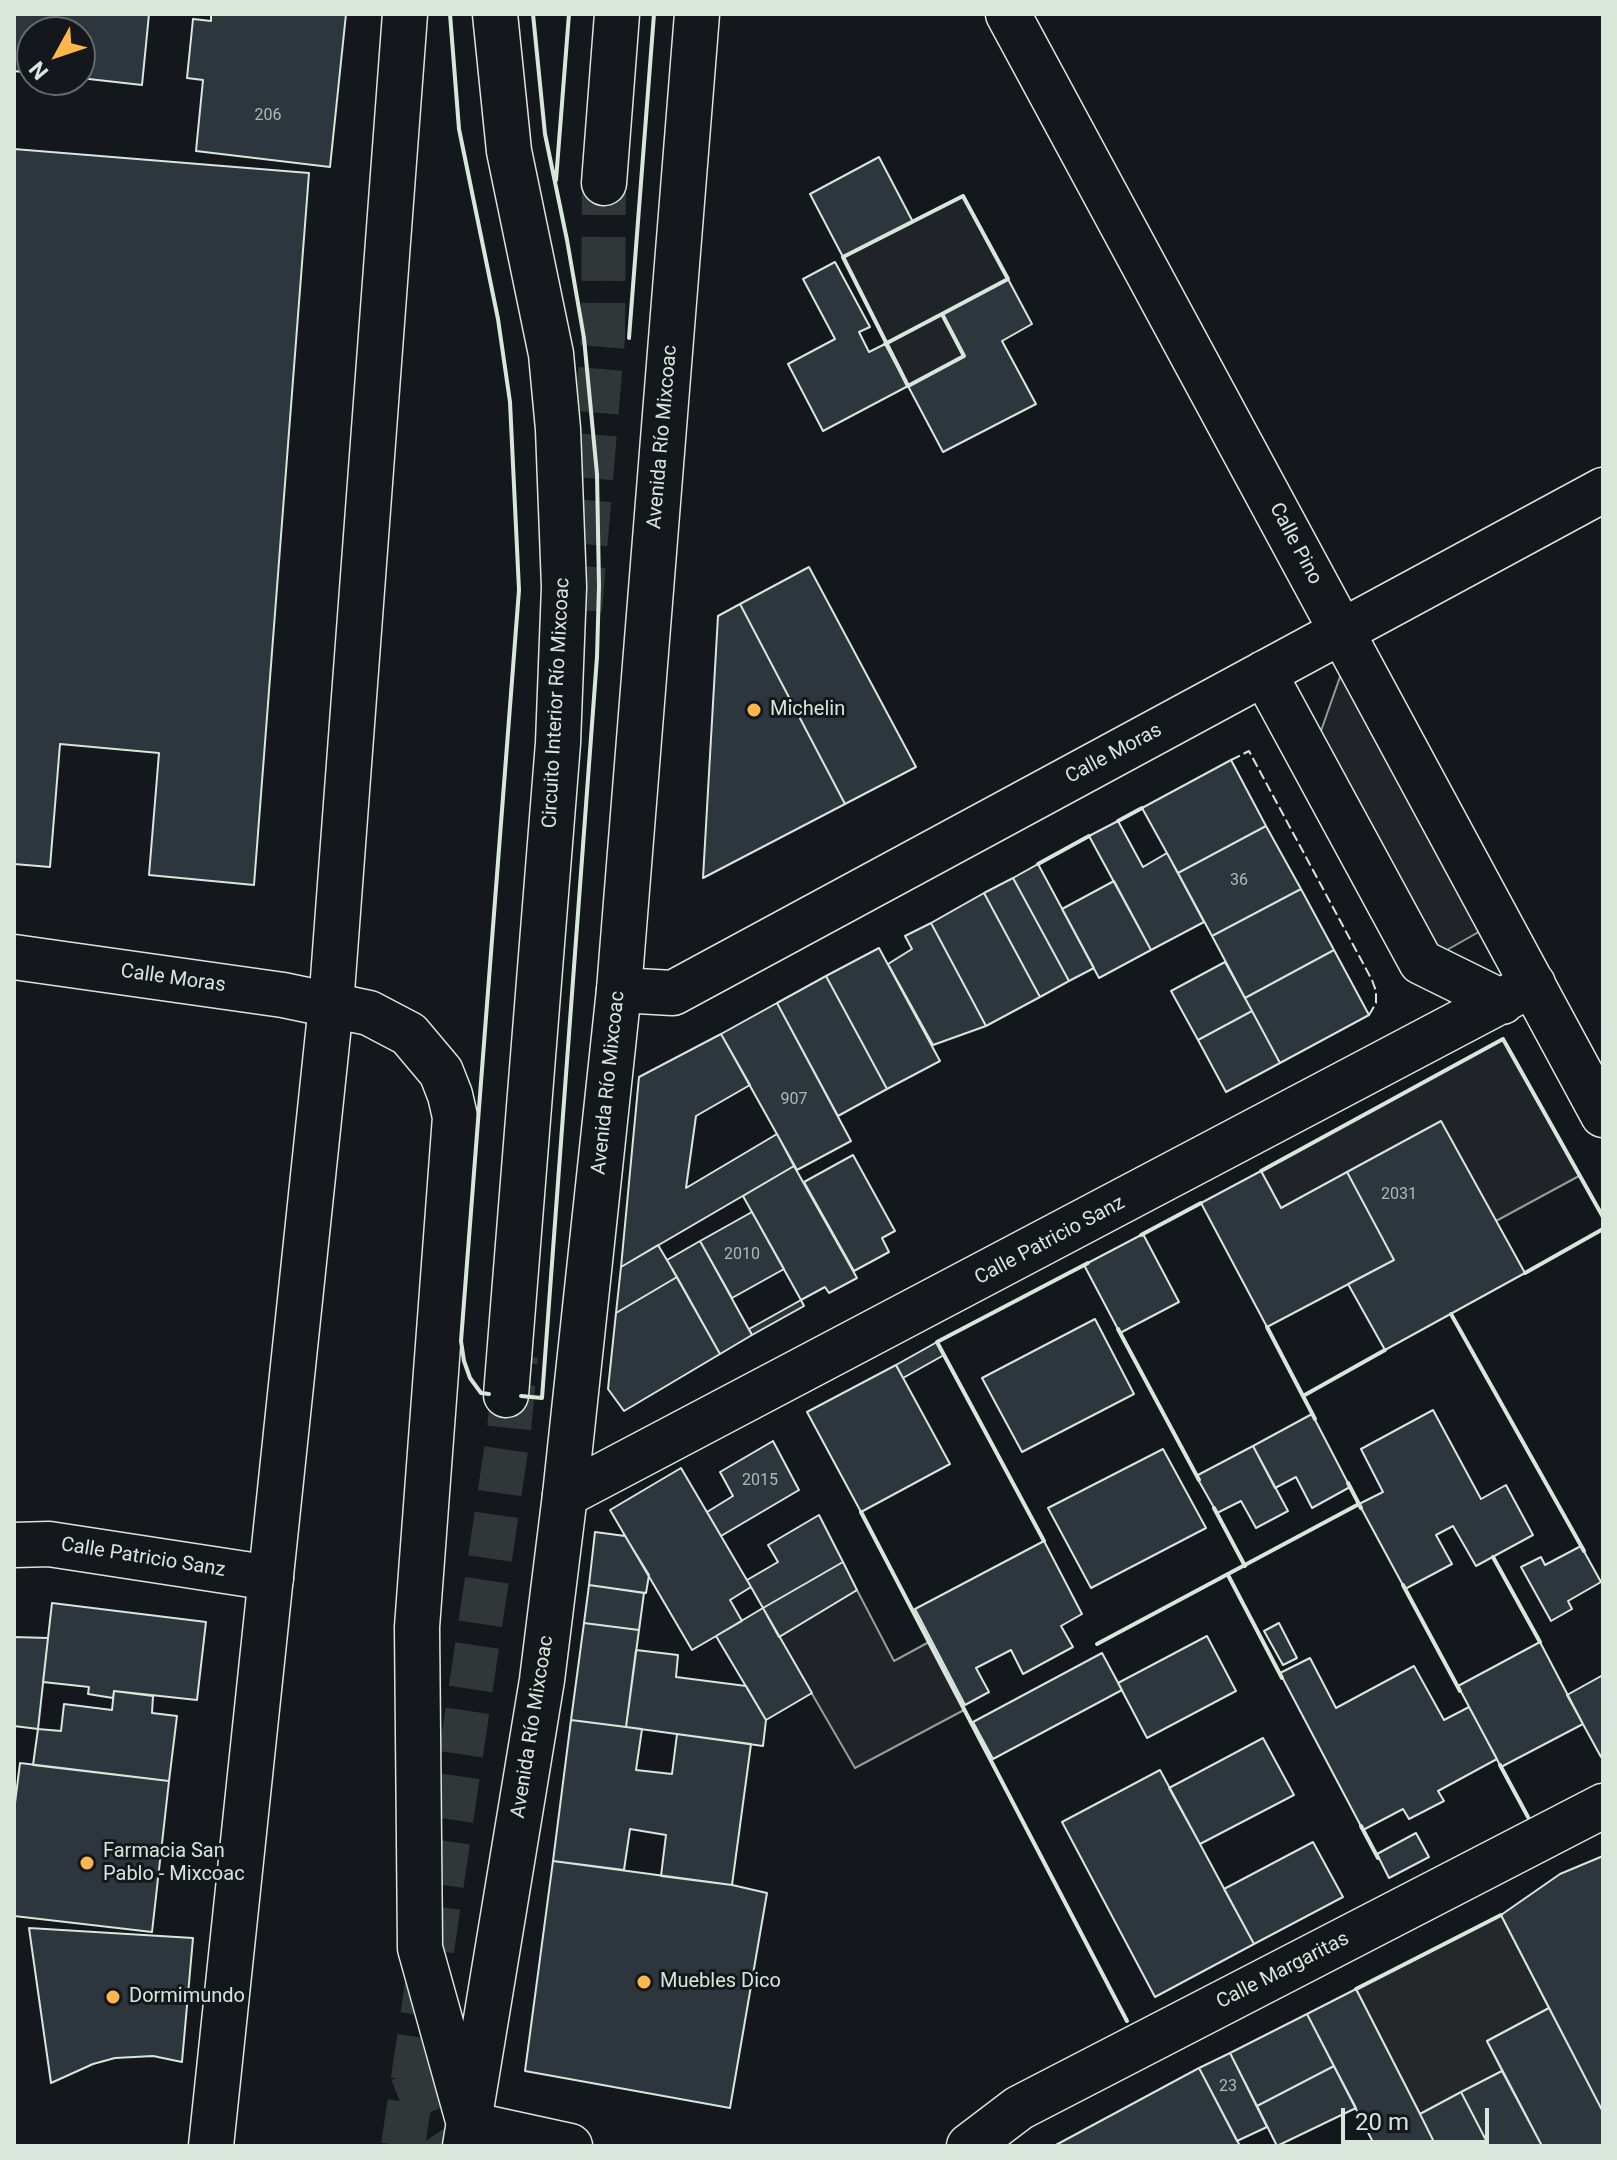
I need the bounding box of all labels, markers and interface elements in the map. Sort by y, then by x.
north arrow [16,16,96,96]
text: N [24,56,53,84]
house number: 206 [255,106,281,126]
street label: Avenida Río Mixcoac [643,344,683,530]
street label: Calle Pino [1263,499,1327,589]
street label: Circuito Interior Río Mixcoac [538,577,576,829]
place label: Michelin [770,698,845,722]
marker: Michelin [745,701,763,719]
street label: Calle Moras [1062,719,1166,789]
house number: 36 [1230,871,1248,891]
street label: Calle Moras [119,960,227,998]
street label: Avenida Río Mixcoac [587,990,631,1176]
house number: 907 [781,1090,807,1110]
house number: 2031 [1381,1185,1417,1205]
street label: Calle Patricio Sanz [971,1191,1129,1291]
house number: 2010 [724,1245,760,1265]
house number: 2015 [742,1471,778,1491]
street label: Calle Patricio Sanz [59,1533,227,1583]
street label: Avenida Río Mixcoac [507,1634,559,1820]
place label: Farmacia San Pablo - Mixcoac [103,1840,245,1887]
marker: Farmacia San Pablo - Mixcoac [78,1854,96,1872]
street label: Calle Margaritas [1213,1927,1353,2015]
place label: Muebles Dico [660,1970,781,1994]
marker: Muebles Dico [635,1973,653,1991]
place label: Dormimundo [129,1985,245,2009]
marker: Dormimundo [104,1988,122,2006]
house number: 23 [1219,2077,1237,2097]
scale bar [1345,2092,1493,2142]
text: 20 m [1355,2108,1409,2136]

